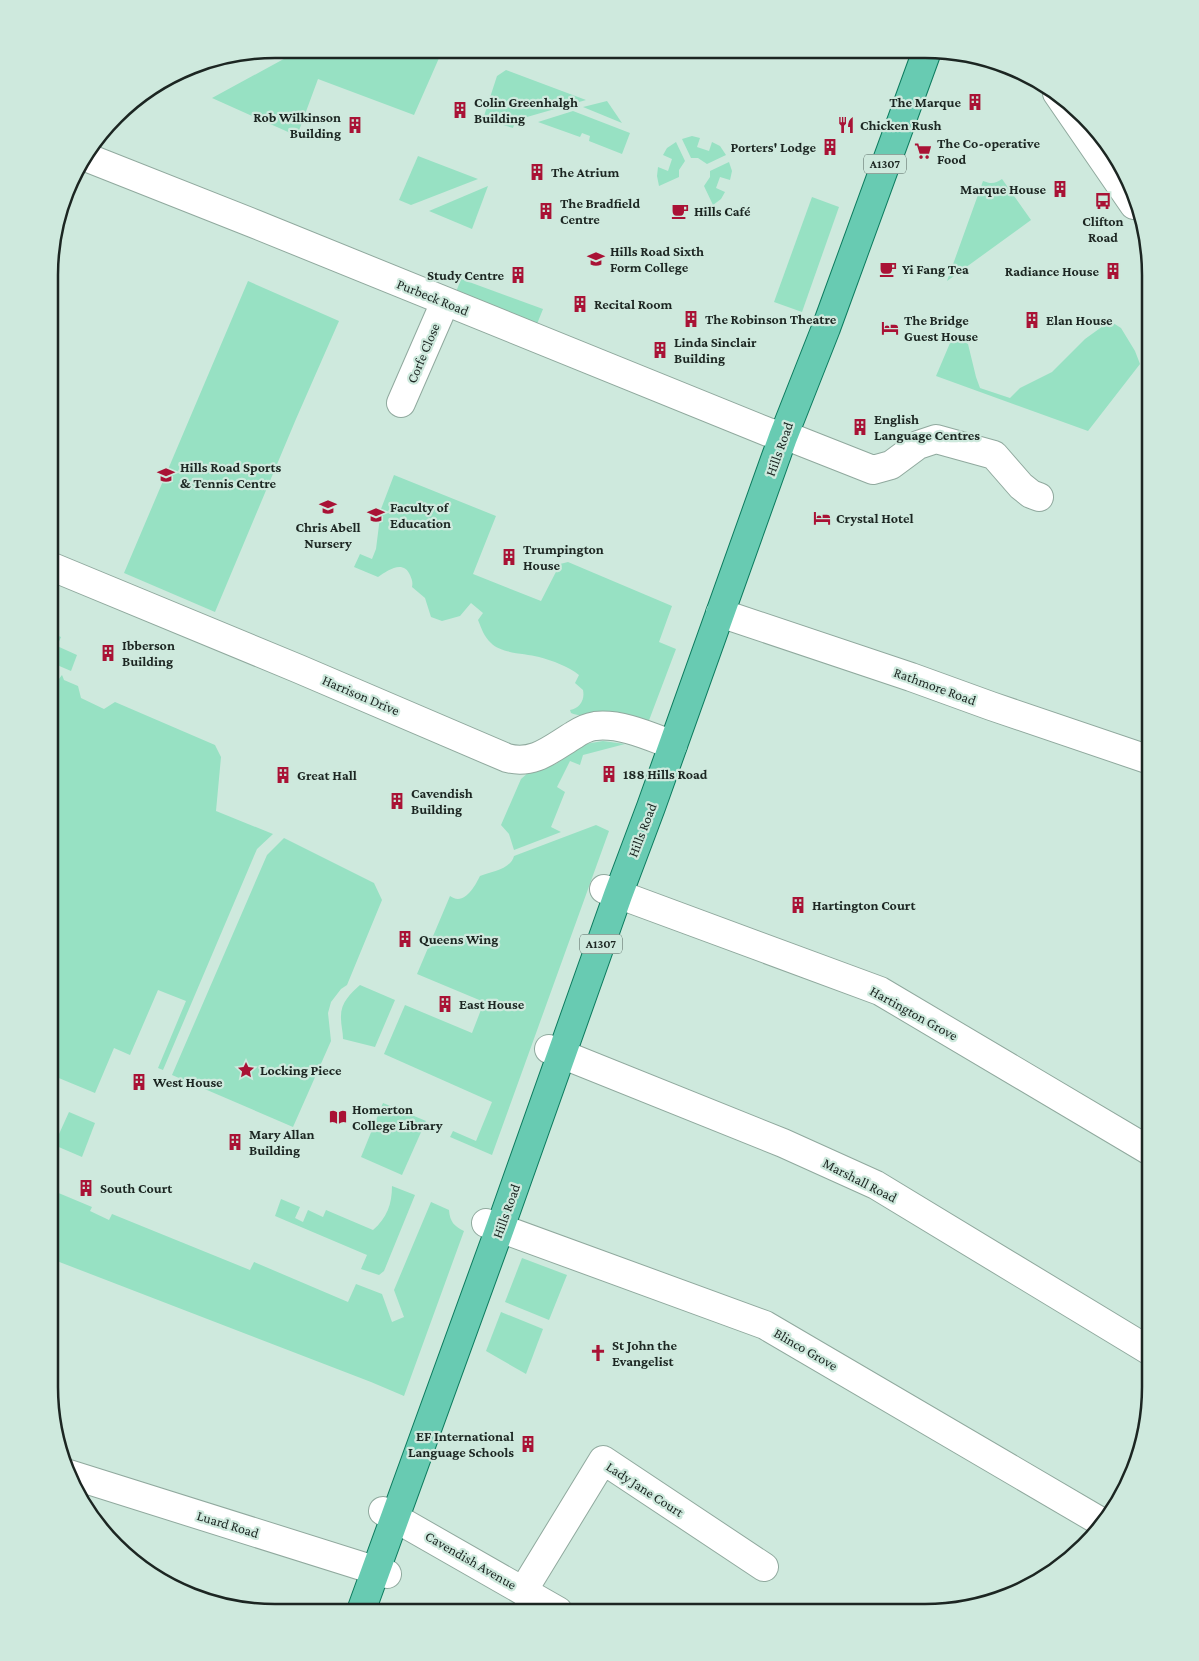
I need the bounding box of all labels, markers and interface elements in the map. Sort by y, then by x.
building icon: The Marque [965,92,985,112]
place label: Colin Greenhalgh Building [474,94,578,126]
place label: The Marque [889,94,961,110]
building icon: Colin Greenhalgh Building [450,100,470,120]
place label: Rob Wilkinson Building [253,109,341,141]
building icon: Rob Wilkinson Building [345,115,365,135]
restaurant icon: Chicken Rush [836,115,856,135]
place label: Chicken Rush [860,117,941,133]
place label: The Co-operative Food [937,135,1040,167]
building icon: Porters' Lodge [820,137,840,157]
place label: Porters' Lodge [731,139,816,155]
supermarket icon: The Co-operative Food [913,141,933,161]
road number: A1307 [864,154,906,173]
building icon: The Atrium [527,162,547,182]
place label: The Atrium [551,164,619,180]
building icon: Marque House [1050,179,1070,199]
place label: Marque House [960,181,1046,197]
bus stop icon: Clifton Road [1093,191,1113,211]
place label: The Bradfield Centre [560,195,640,227]
building icon: The Bradfield Centre [536,201,556,221]
cafe icon: Hills Café [670,201,690,221]
place label: Hills Café [694,203,751,219]
place label: Clifton Road [1082,213,1124,245]
place label: Hills Road Sixth Form College [610,243,704,275]
school or university icon: Hills Road Sixth Form College [586,249,606,269]
cafe icon: Yi Fang Tea [878,259,898,279]
place label: Yi Fang Tea [902,261,969,277]
building icon: Radiance House [1103,261,1123,281]
place label: Radiance House [1005,263,1099,279]
building icon: Study Centre [508,265,528,285]
place label: Study Centre [427,267,504,283]
street label: Purbeck Road [395,275,472,319]
building icon: Recital Room [570,294,590,314]
place label: Recital Room [594,296,673,312]
building icon: The Robinson Theatre [681,309,701,329]
building icon: Elan House [1022,310,1042,330]
place label: The Robinson Theatre [705,311,837,327]
place label: The Bridge Guest House [904,312,978,344]
place label: Elan House [1046,312,1113,328]
hotel icon: The Bridge Guest House [880,318,900,338]
street label: Corfe Close [403,321,443,385]
place label: Linda Sinclair Building [674,334,757,366]
building icon: Linda Sinclair Building [650,340,670,360]
place label: English Language Centres [874,411,980,443]
building icon: English Language Centres [850,417,870,437]
street label: Hills Road [762,419,796,478]
place label: Hills Road Sports & Tennis Centre [180,459,281,491]
school or university icon: Hills Road Sports & Tennis Centre [156,465,176,485]
school or university icon: Chris Abell Nursery [318,497,338,517]
place label: Faculty of Education [390,499,451,531]
school or university icon: Faculty of Education [366,505,386,525]
hotel icon: Crystal Hotel [812,508,832,528]
place label: Crystal Hotel [836,510,914,526]
place label: Chris Abell Nursery [295,519,361,551]
place label: Trumpington House [523,541,604,573]
building icon: Trumpington House [499,547,519,567]
place label: Ibberson Building [122,637,175,669]
building icon: Ibberson Building [98,643,118,663]
street label: Rathmore Road [892,664,979,708]
street label: Harrison Drive [320,672,402,718]
building icon: 188 Hills Road [599,764,619,784]
building icon: Great Hall [273,765,293,785]
place label: 188 Hills Road [623,766,708,782]
place label: Great Hall [297,767,357,783]
place label: Cavendish Building [411,785,473,817]
building icon: Cavendish Building [387,791,407,811]
street label: Hills Road [624,800,660,859]
building icon: Hartington Court [788,895,808,915]
place label: Hartington Court [812,897,916,913]
building icon: Queens Wing [395,929,415,949]
place label: Queens Wing [419,931,498,947]
road number: A1307 [580,934,622,954]
street label: Hartington Grove [867,982,961,1044]
building icon: East House [435,994,455,1014]
place label: East House [459,996,525,1012]
place icon: Locking Piece [236,1060,256,1080]
place label: Locking Piece [260,1062,342,1078]
building icon: West House [129,1072,149,1092]
place label: West House [152,1074,223,1090]
place label: Homerton College Library [352,1101,443,1133]
library icon: Homerton College Library [328,1107,348,1127]
place label: Mary Allan Building [249,1126,315,1158]
building icon: Mary Allan Building [225,1132,245,1152]
street label: Marshall Road [820,1155,900,1206]
building icon: South Court [76,1178,96,1198]
place label: South Court [100,1180,173,1196]
street label: Hills Road [489,1181,523,1240]
street label: Blinco Grove [771,1324,841,1374]
place label: St John the Evangelist [612,1337,677,1369]
church icon: St John the Evangelist [588,1343,608,1363]
place label: EF International Language Schools [408,1428,514,1460]
building icon: EF International Language Schools [518,1434,538,1454]
street label: Lady Jane Court [603,1458,687,1520]
street label: Luard Road [195,1507,261,1541]
street label: Cavendish Avenue [423,1527,519,1593]

